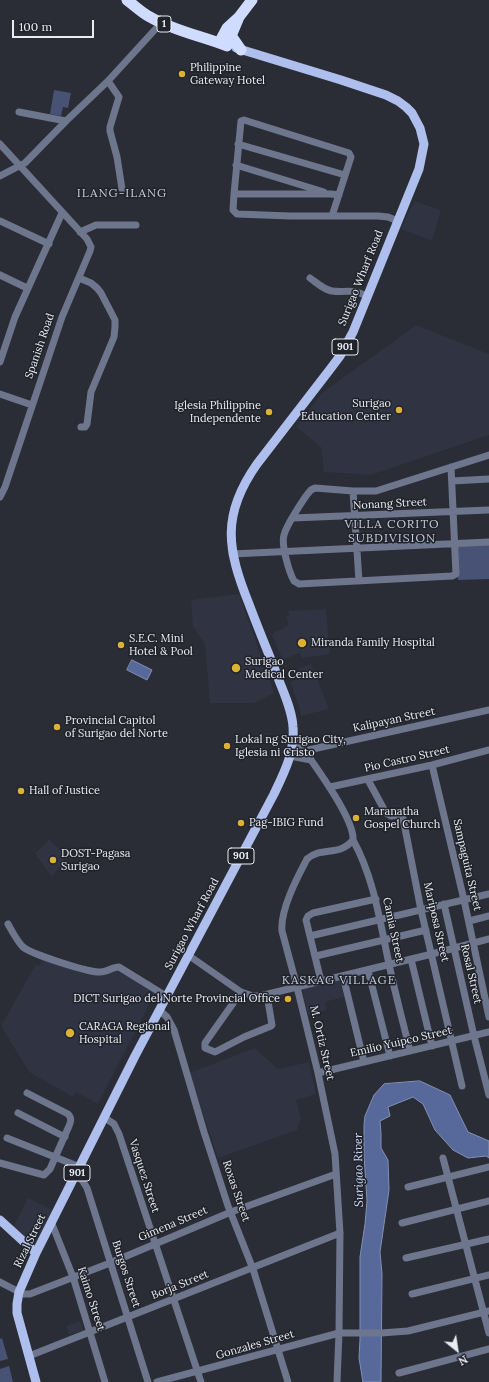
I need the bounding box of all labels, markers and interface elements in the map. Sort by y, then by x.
scale bar [14,12,96,38]
road number: 1 [157,16,171,32]
text: 100 m [19,19,52,34]
place label: Philippine Gateway Hotel [190,61,265,87]
marker: Philippine Gateway Hotel [177,69,187,79]
district label: ILANG-ILANG [77,187,167,201]
street label: Surigao Wharf Road [336,228,386,328]
street label: Spanish Road [23,312,57,380]
road number: 901 [332,339,358,355]
place label: Surigao Education Center [301,397,391,423]
place label: Iglesia Philippine Independente [174,399,261,425]
marker: Surigao Education Center [394,405,404,415]
marker: Iglesia Philippine Independente [264,407,274,417]
street label: Nonang Street [353,495,427,513]
district label: VILLA CORITO SUBDIVISION [344,518,440,546]
place label: S.E.C. Mini Hotel & Pool [129,632,193,658]
place label: Miranda Family Hospital [311,636,435,650]
marker: Miranda Family Hospital [296,637,308,649]
marker: S.E.C. Mini Hotel & Pool [116,640,126,650]
place label: Surigao Medical Center [245,655,323,681]
marker: Surigao Medical Center [230,662,242,674]
street label: Kalipayan Street [352,705,436,735]
place label: Provincial Capitol of Surigao del Norte [65,714,168,740]
marker: Provincial Capitol of Surigao del Norte [52,722,62,732]
place label: Lokal ng Surigao City, Iglesia ni Cristo [235,733,346,759]
marker: Lokal ng Surigao City, Iglesia ni Cristo [222,741,232,751]
street label: Pio Castro Street [363,743,451,775]
place label: Hall of Justice [29,784,100,798]
marker: Hall of Justice [16,786,26,796]
place label: Maranatha Gospel Church [364,805,440,831]
marker: Maranatha Gospel Church [351,813,361,823]
place label: Pag-IBIG Fund [249,816,324,830]
marker: Pag-IBIG Fund [236,818,246,828]
street label: Sampaguita Street [450,818,484,912]
place label: DOST-Pagasa Surigao [61,847,130,873]
road number: 901 [228,848,254,864]
marker: DOST-Pagasa Surigao [48,855,58,865]
street label: Surigao Wharf Road [162,876,222,972]
street label: Mariposa Street [420,881,452,963]
street label: Camia Street [380,896,406,964]
street label: Rosal Street [458,943,484,1005]
district label: KASKAG VILLAGE [282,974,396,988]
place label: DICT Surigao del Norte Provincial Office [73,992,280,1006]
marker: DICT Surigao del Norte Provincial Office [283,994,293,1004]
street label: M. Ortiz Street [307,1004,337,1082]
place label: CARAGA Regional Hospital [79,1020,170,1046]
street label: Emilio Yuipco Street [349,1024,453,1060]
marker: CARAGA Regional Hospital [64,1027,76,1039]
water label: Surigao River [351,1133,367,1207]
street label: Vasquez Street [126,1138,162,1214]
street label: Roxas Street [219,1159,253,1223]
road number: 901 [64,1165,90,1181]
street label: Gimena Street [137,1204,209,1244]
street label: Rizal Street [11,1212,49,1270]
street label: Burgos Street [109,1239,143,1309]
street label: Kaimo Street [74,1265,108,1333]
street label: Borja Street [149,1268,211,1302]
street label: Gonzales Street [214,1328,296,1362]
north arrow [437,1330,477,1370]
text: N [456,1352,470,1369]

